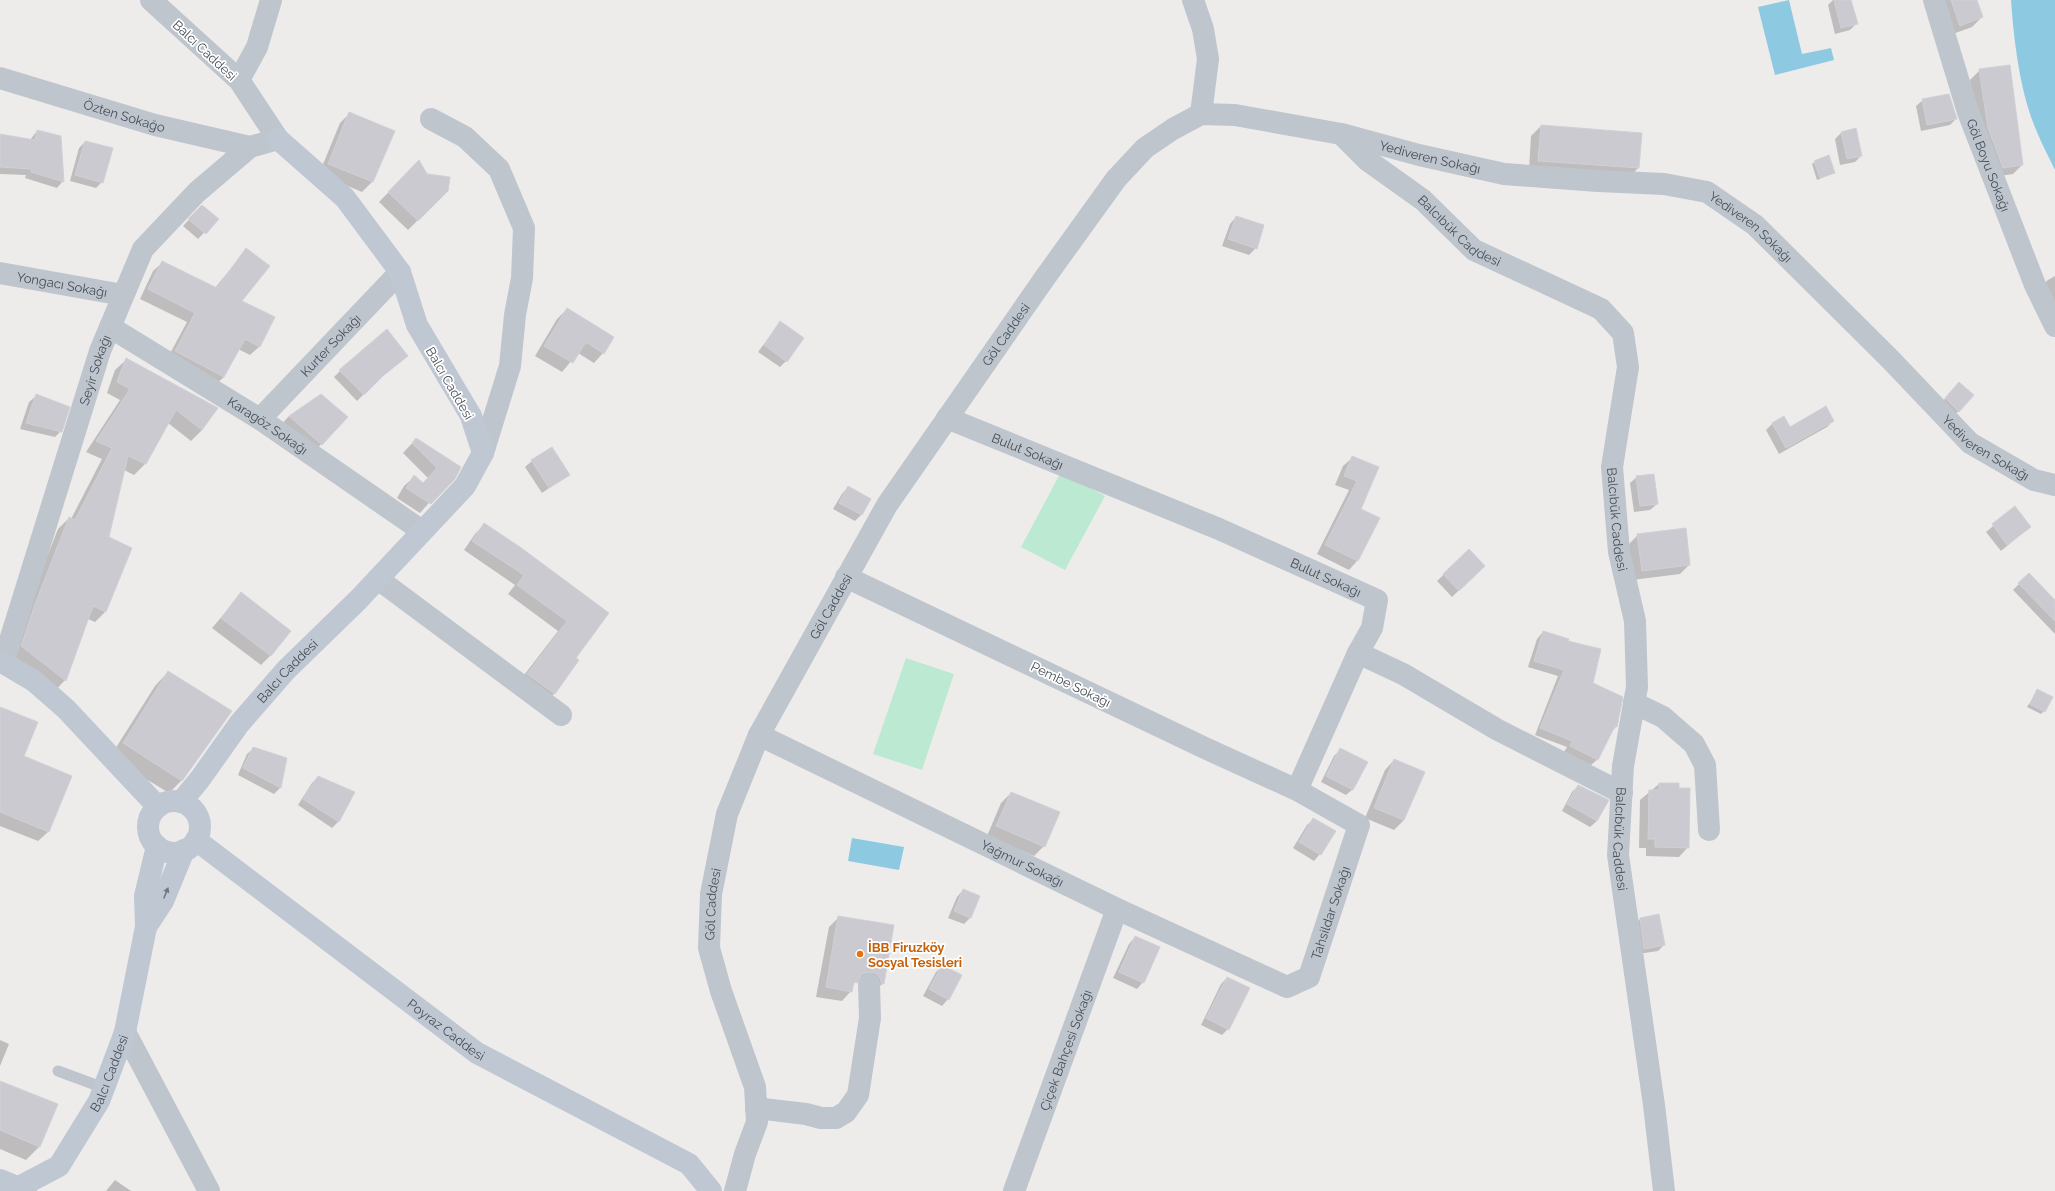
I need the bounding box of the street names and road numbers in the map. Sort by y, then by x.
street label: Balcı Caddesi [170,17,240,84]
street label: Özten Sokağo [82,96,167,135]
street label: Göl Boyu Sokağı [1963,117,2013,214]
street label: Yediveren Sokağı [1378,138,1482,177]
street label: Yediveren Sokağı [1706,189,1795,266]
street label: Balcıbük Caddesi [1415,192,1503,269]
street label: Yongacı Sokağı [16,269,108,300]
street label: Göl Caddesi [979,301,1033,369]
street label: Kurter Sokağı [298,311,364,380]
street label: Seyir Sokağı [77,333,114,407]
street label: Balcı Caddesi [423,344,476,422]
street label: Karagöz Sokağı [225,394,310,458]
street label: Yediveren Sokağı [1939,412,2032,484]
street label: Bulut Sokağı [989,430,1065,473]
street label: Balcıbük Caddesi [1604,467,1630,573]
street label: Bulut Sokağı [1288,555,1363,600]
street label: Göl Caddesi [807,571,855,642]
street label: Balcı Caddesi [254,636,321,706]
street label: Pembe Sokağı [1028,659,1113,710]
street label: Balcıbük Caddesi [1610,786,1630,892]
street label: Yağmur Sokağı [978,837,1066,890]
street label: Tahsildar Sokağı [1308,864,1353,961]
street label: Göl Caddesi [702,867,724,941]
street label: Çiçek Bahçesi Sokağı [1037,988,1095,1113]
street label: Poyraz Caddesi [404,996,487,1064]
street label: Balcı Caddesi [87,1033,131,1115]

